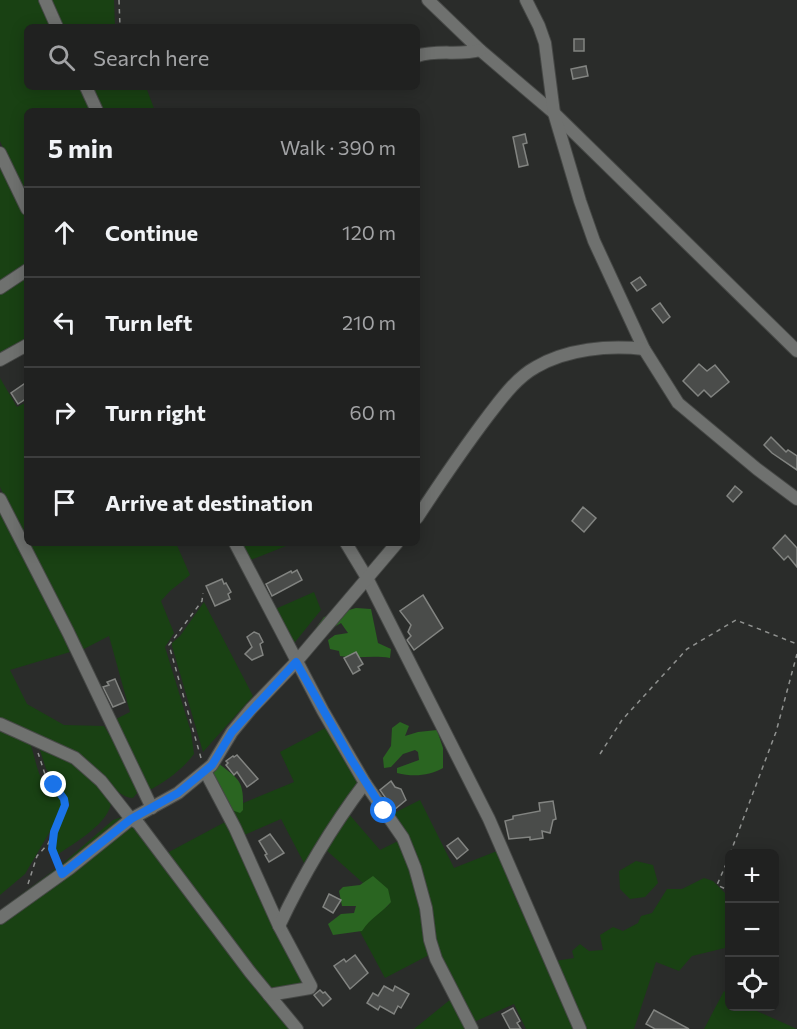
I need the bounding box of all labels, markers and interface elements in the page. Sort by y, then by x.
search box [24,24,420,90]
icon: search [45,41,78,74]
text: Search here [93,44,209,71]
text: 5 min [48,132,113,163]
text: Walk · 390 m [280,135,396,159]
icon: ahead [48,216,81,249]
text: Continue [105,219,198,246]
text: 120 m [342,220,396,244]
icon: left [48,306,81,339]
text: Turn left [105,309,192,336]
text: 210 m [342,310,396,334]
icon: right [48,396,81,429]
text: Turn right [105,399,206,426]
text: 60 m [350,400,396,424]
icon: arrive [48,486,81,519]
text: Arrive at destination [105,489,313,516]
route end [40,771,66,797]
route start [370,797,396,823]
map controls [725,849,779,1011]
button: + [725,849,779,903]
button: − [725,903,779,957]
button: locate [725,957,779,1011]

